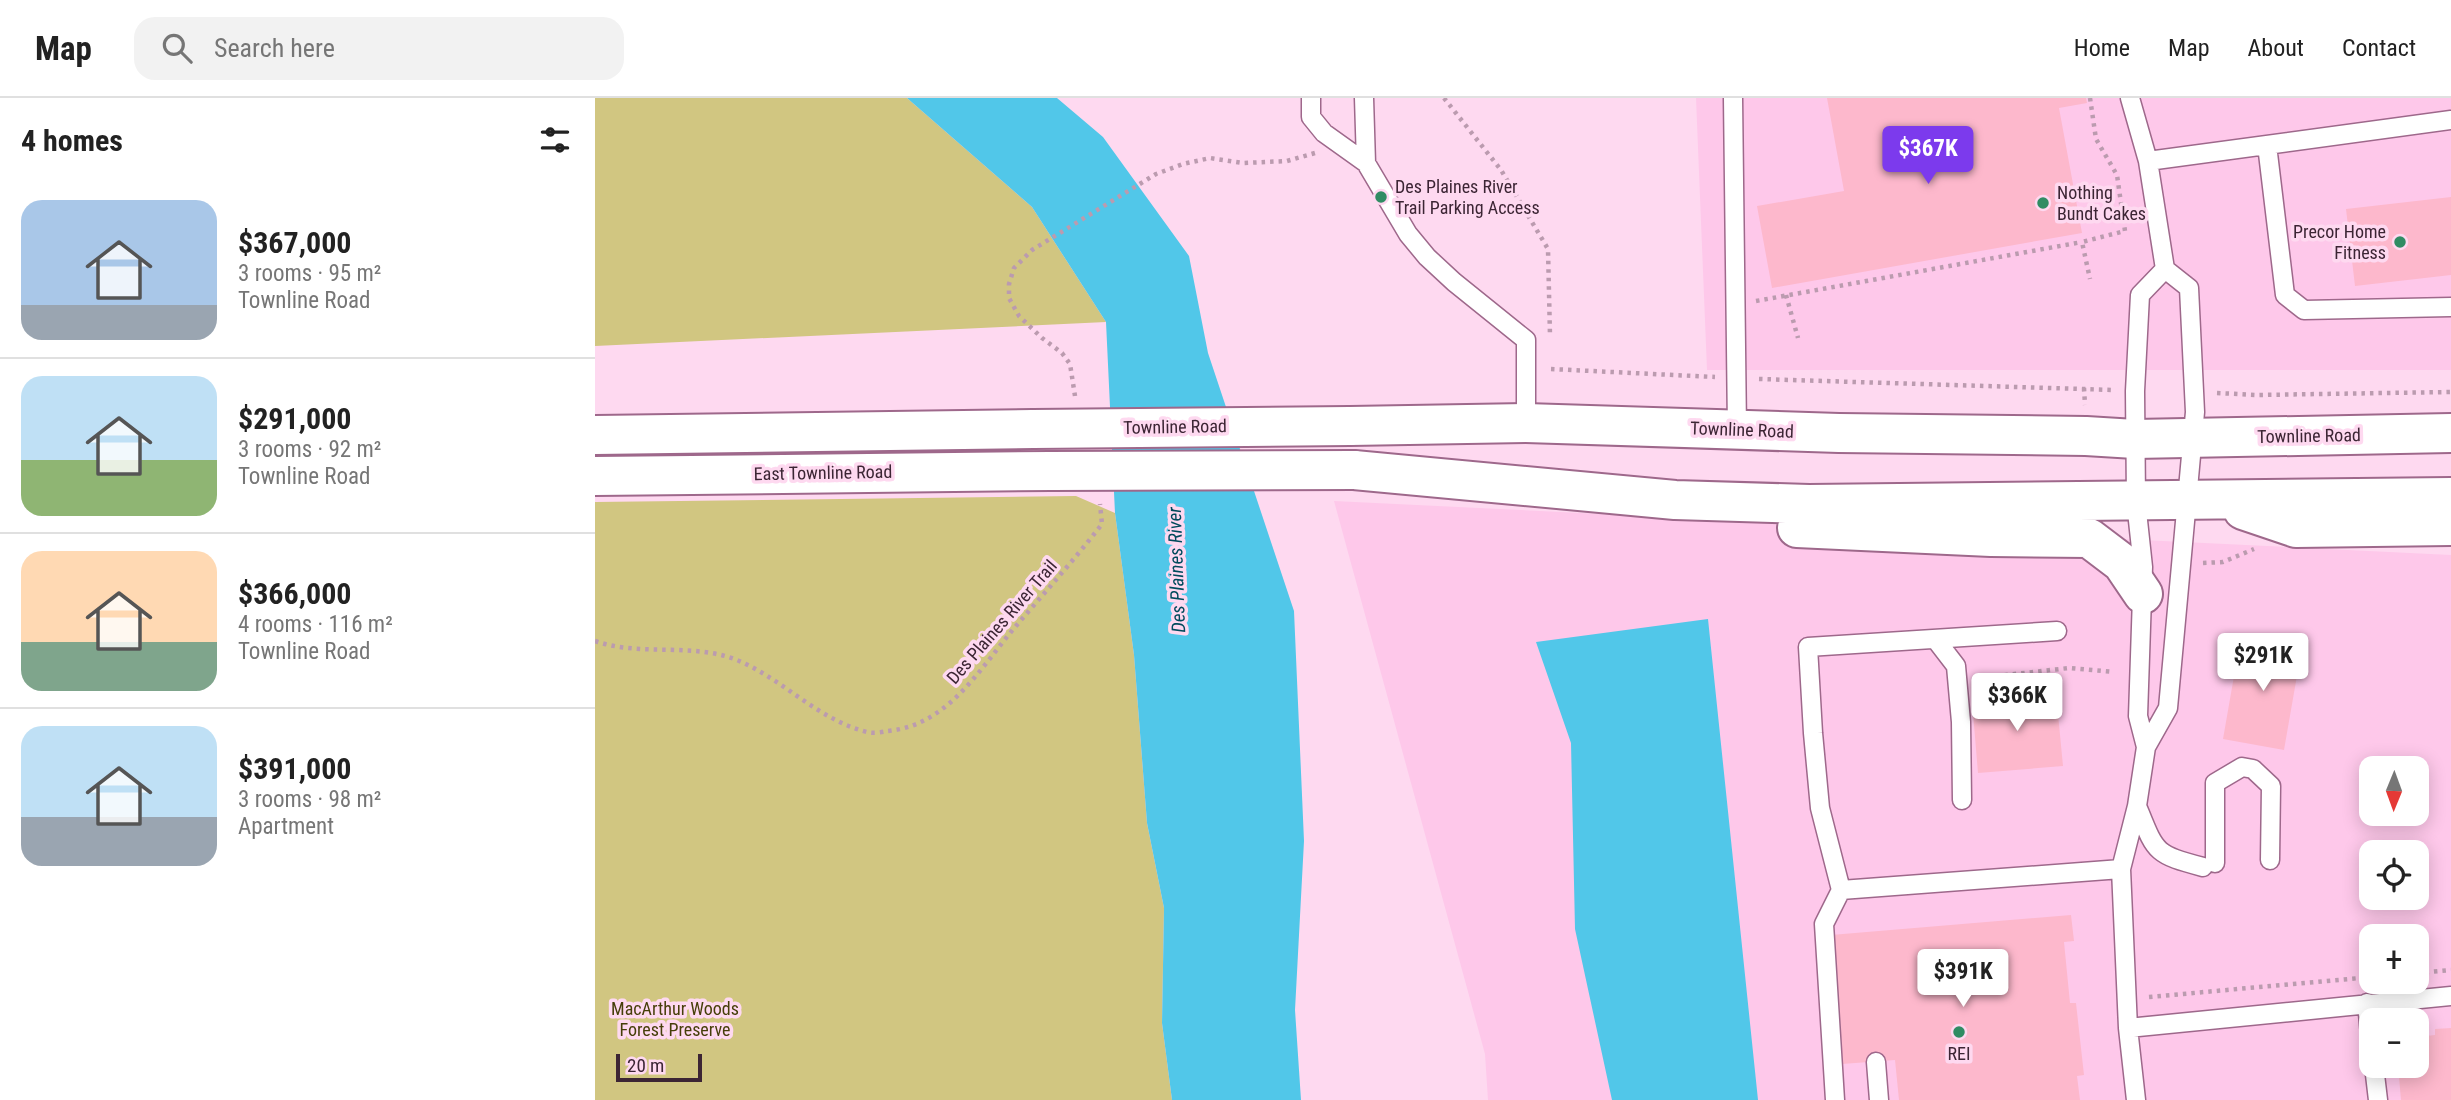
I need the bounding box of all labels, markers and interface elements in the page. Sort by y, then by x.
search box [134,17,624,80]
text: Map [35,29,92,68]
icon: search [158,29,196,67]
text: Search here [214,33,335,63]
text: Home [2074,34,2130,62]
text: Map [2168,34,2210,62]
text: About [2248,34,2304,62]
text: Contact [2342,34,2416,62]
icon: filters [536,121,574,159]
text: 4 homes [21,123,123,158]
pin: $367K [1879,126,1977,186]
text: $367K [1898,135,1958,162]
place label: Des Plaines River Trail Parking Access [1395,176,1540,218]
place label: Nothing Bundt Cakes [2057,182,2146,224]
marker: Des Plaines River Trail Parking Access [1373,189,1389,205]
marker: Nothing Bundt Cakes [2035,195,2051,211]
place label: Precor Home Fitness [2293,221,2386,263]
text: $367,000 [238,225,351,260]
icon: home [77,228,161,312]
marker: Precor Home Fitness [2392,234,2408,250]
text: 3 rooms · 95 m² [238,260,381,287]
text: Townline Road [238,287,370,314]
text: $291,000 [238,401,351,436]
icon: home [77,404,161,488]
street label: Townline Road [1123,415,1227,438]
street label: Townline Road [1690,417,1794,442]
street label: Townline Road [2257,424,2361,447]
text: 3 rooms · 92 m² [238,436,381,463]
street label: East Townline Road [754,461,892,484]
text: Townline Road [238,463,370,490]
water label: Des Plaines River [1163,506,1190,633]
street label: Des Plaines River Trail [942,555,1061,688]
text: $366,000 [238,576,351,611]
icon: home [77,579,161,663]
text: 4 rooms · 116 m² [238,611,393,638]
pin: $291K [2214,634,2312,693]
text: Townline Road [238,638,370,665]
text: $291K [2233,642,2293,669]
pin: $366K [1968,674,2066,733]
text: $366K [1987,682,2047,709]
text: $391,000 [238,751,351,786]
icon: home [77,754,161,838]
north arrow [2359,756,2429,826]
map controls [2359,756,2429,1078]
text: 3 rooms · 98 m² [238,786,381,813]
text: Apartment [238,813,334,840]
button: locate [2359,840,2429,910]
button: + [2359,924,2429,994]
pin: $391K [1914,950,2012,1009]
text: $391K [1933,958,1993,985]
park label: MacArthur Woods Forest Preserve [611,998,739,1040]
button: − [2359,1008,2429,1078]
marker: REI [1951,1024,1967,1040]
place label: REI [1947,1043,1971,1064]
scale bar [616,1051,702,1083]
text: 20 m [627,1054,664,1077]

